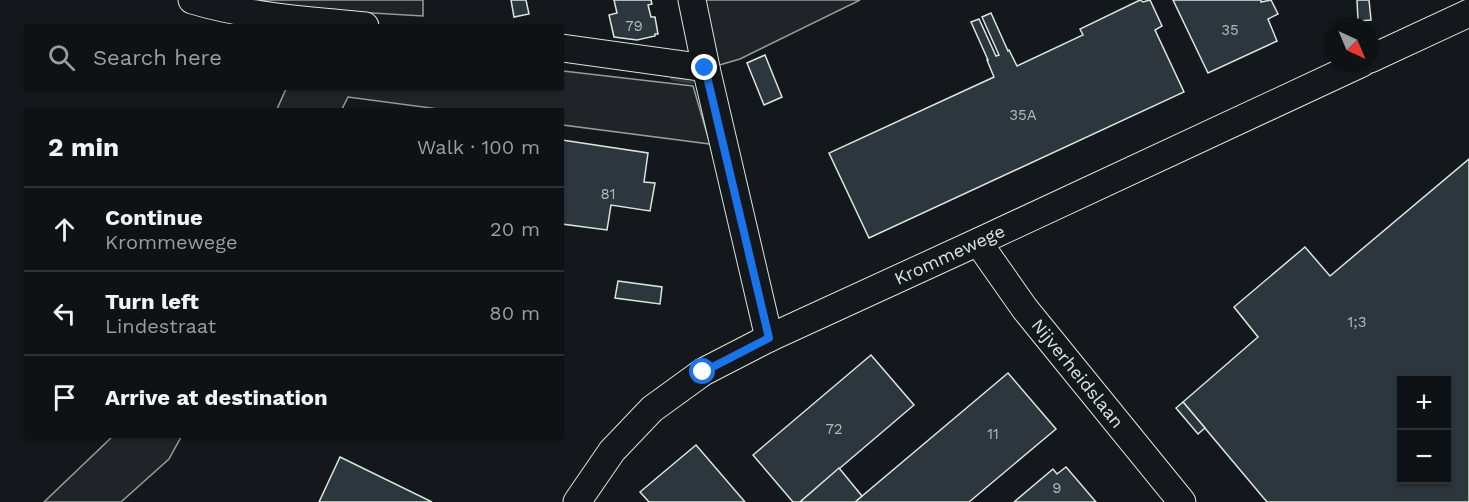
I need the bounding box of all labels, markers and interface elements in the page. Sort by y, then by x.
house number: 79 [625,17,643,35]
north arrow [1325,18,1379,72]
house number: 35 [1221,21,1239,39]
search box [24,24,564,90]
icon: search [45,41,78,74]
text: Search here [93,45,222,70]
route end [691,54,717,80]
house number: 35A [1009,106,1037,124]
text: 2 min [48,132,119,162]
text: Walk · 100 m [417,135,540,159]
house number: 81 [600,185,616,203]
text: Continue [105,205,203,230]
icon: ahead [48,213,81,246]
text: 20 m [490,217,540,241]
street label: Krommewege [891,220,1008,289]
text: Krommewege [105,230,238,254]
text: Turn left [105,289,199,314]
icon: left [48,297,81,330]
text: 80 m [489,301,540,325]
house number: 1;3 [1347,313,1367,331]
text: Lindestraat [105,314,216,338]
street label: Nijverheidslaan [1027,315,1128,432]
route start [689,358,715,384]
map controls [1397,376,1451,484]
button: + [1397,376,1451,430]
icon: arrive [48,381,81,414]
text: Arrive at destination [105,385,328,410]
house number: 72 [825,420,843,438]
house number: 11 [987,425,999,443]
button: − [1397,430,1451,484]
house number: 9 [1052,479,1062,497]

